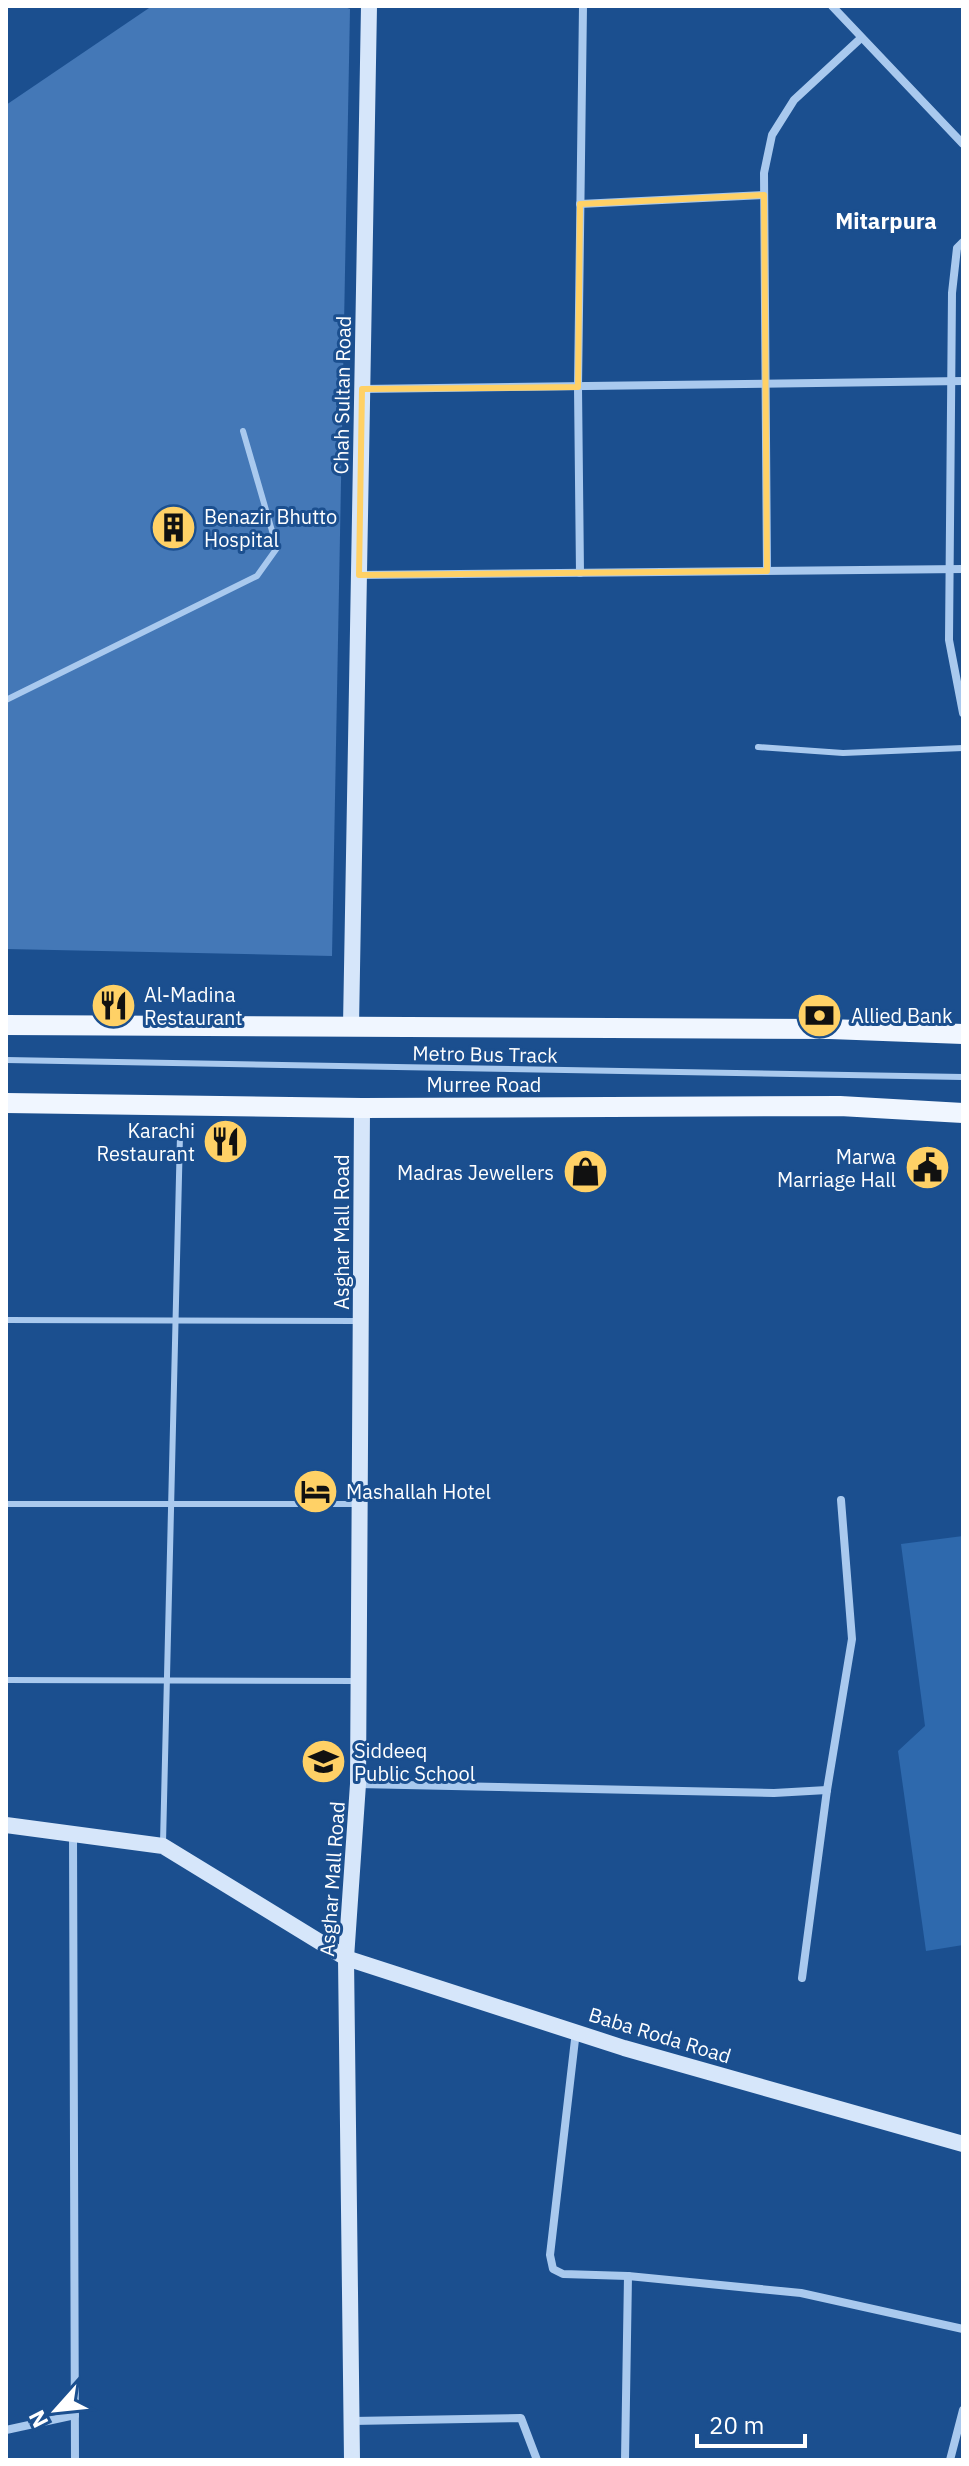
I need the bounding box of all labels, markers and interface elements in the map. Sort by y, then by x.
district label: Mitarpura [835,206,937,235]
street label: Chah Sultan Road [327,315,357,475]
building icon: Benazir Bhutto Hospital [149,503,197,551]
place label: Benazir Bhutto Hospital [204,503,337,553]
place label: Al-Madina Restaurant [144,981,242,1031]
restaurant icon: Al-Madina Restaurant [89,982,137,1030]
bank icon: Allied Bank [796,991,844,1039]
place label: Allied Bank [851,1002,953,1029]
street label: Metro Bus Track [412,1039,558,1069]
street label: Murree Road [427,1071,541,1098]
place label: Karachi Restaurant [97,1117,195,1167]
restaurant icon: Karachi Restaurant [202,1117,250,1165]
place label: Marwa Marriage Hall [777,1143,896,1193]
public building icon: Marwa Marriage Hall [903,1143,951,1191]
shop icon: Madras Jewellers [561,1148,609,1196]
street label: Asghar Mall Road [328,1154,355,1310]
place label: Madras Jewellers [397,1159,554,1186]
hotel icon: Mashallah Hotel [291,1467,339,1515]
place label: Mashallah Hotel [346,1478,491,1505]
place label: Siddeeq Public School [354,1737,475,1787]
school or university icon: Siddeeq Public School [299,1738,347,1786]
street label: Asghar Mall Road [313,1801,351,1957]
street label: Baba Roda Road [586,2001,734,2069]
north arrow [16,2370,96,2450]
scale bar [697,2398,805,2448]
text: N [21,2406,54,2433]
text: 20 m [709,2409,764,2441]

